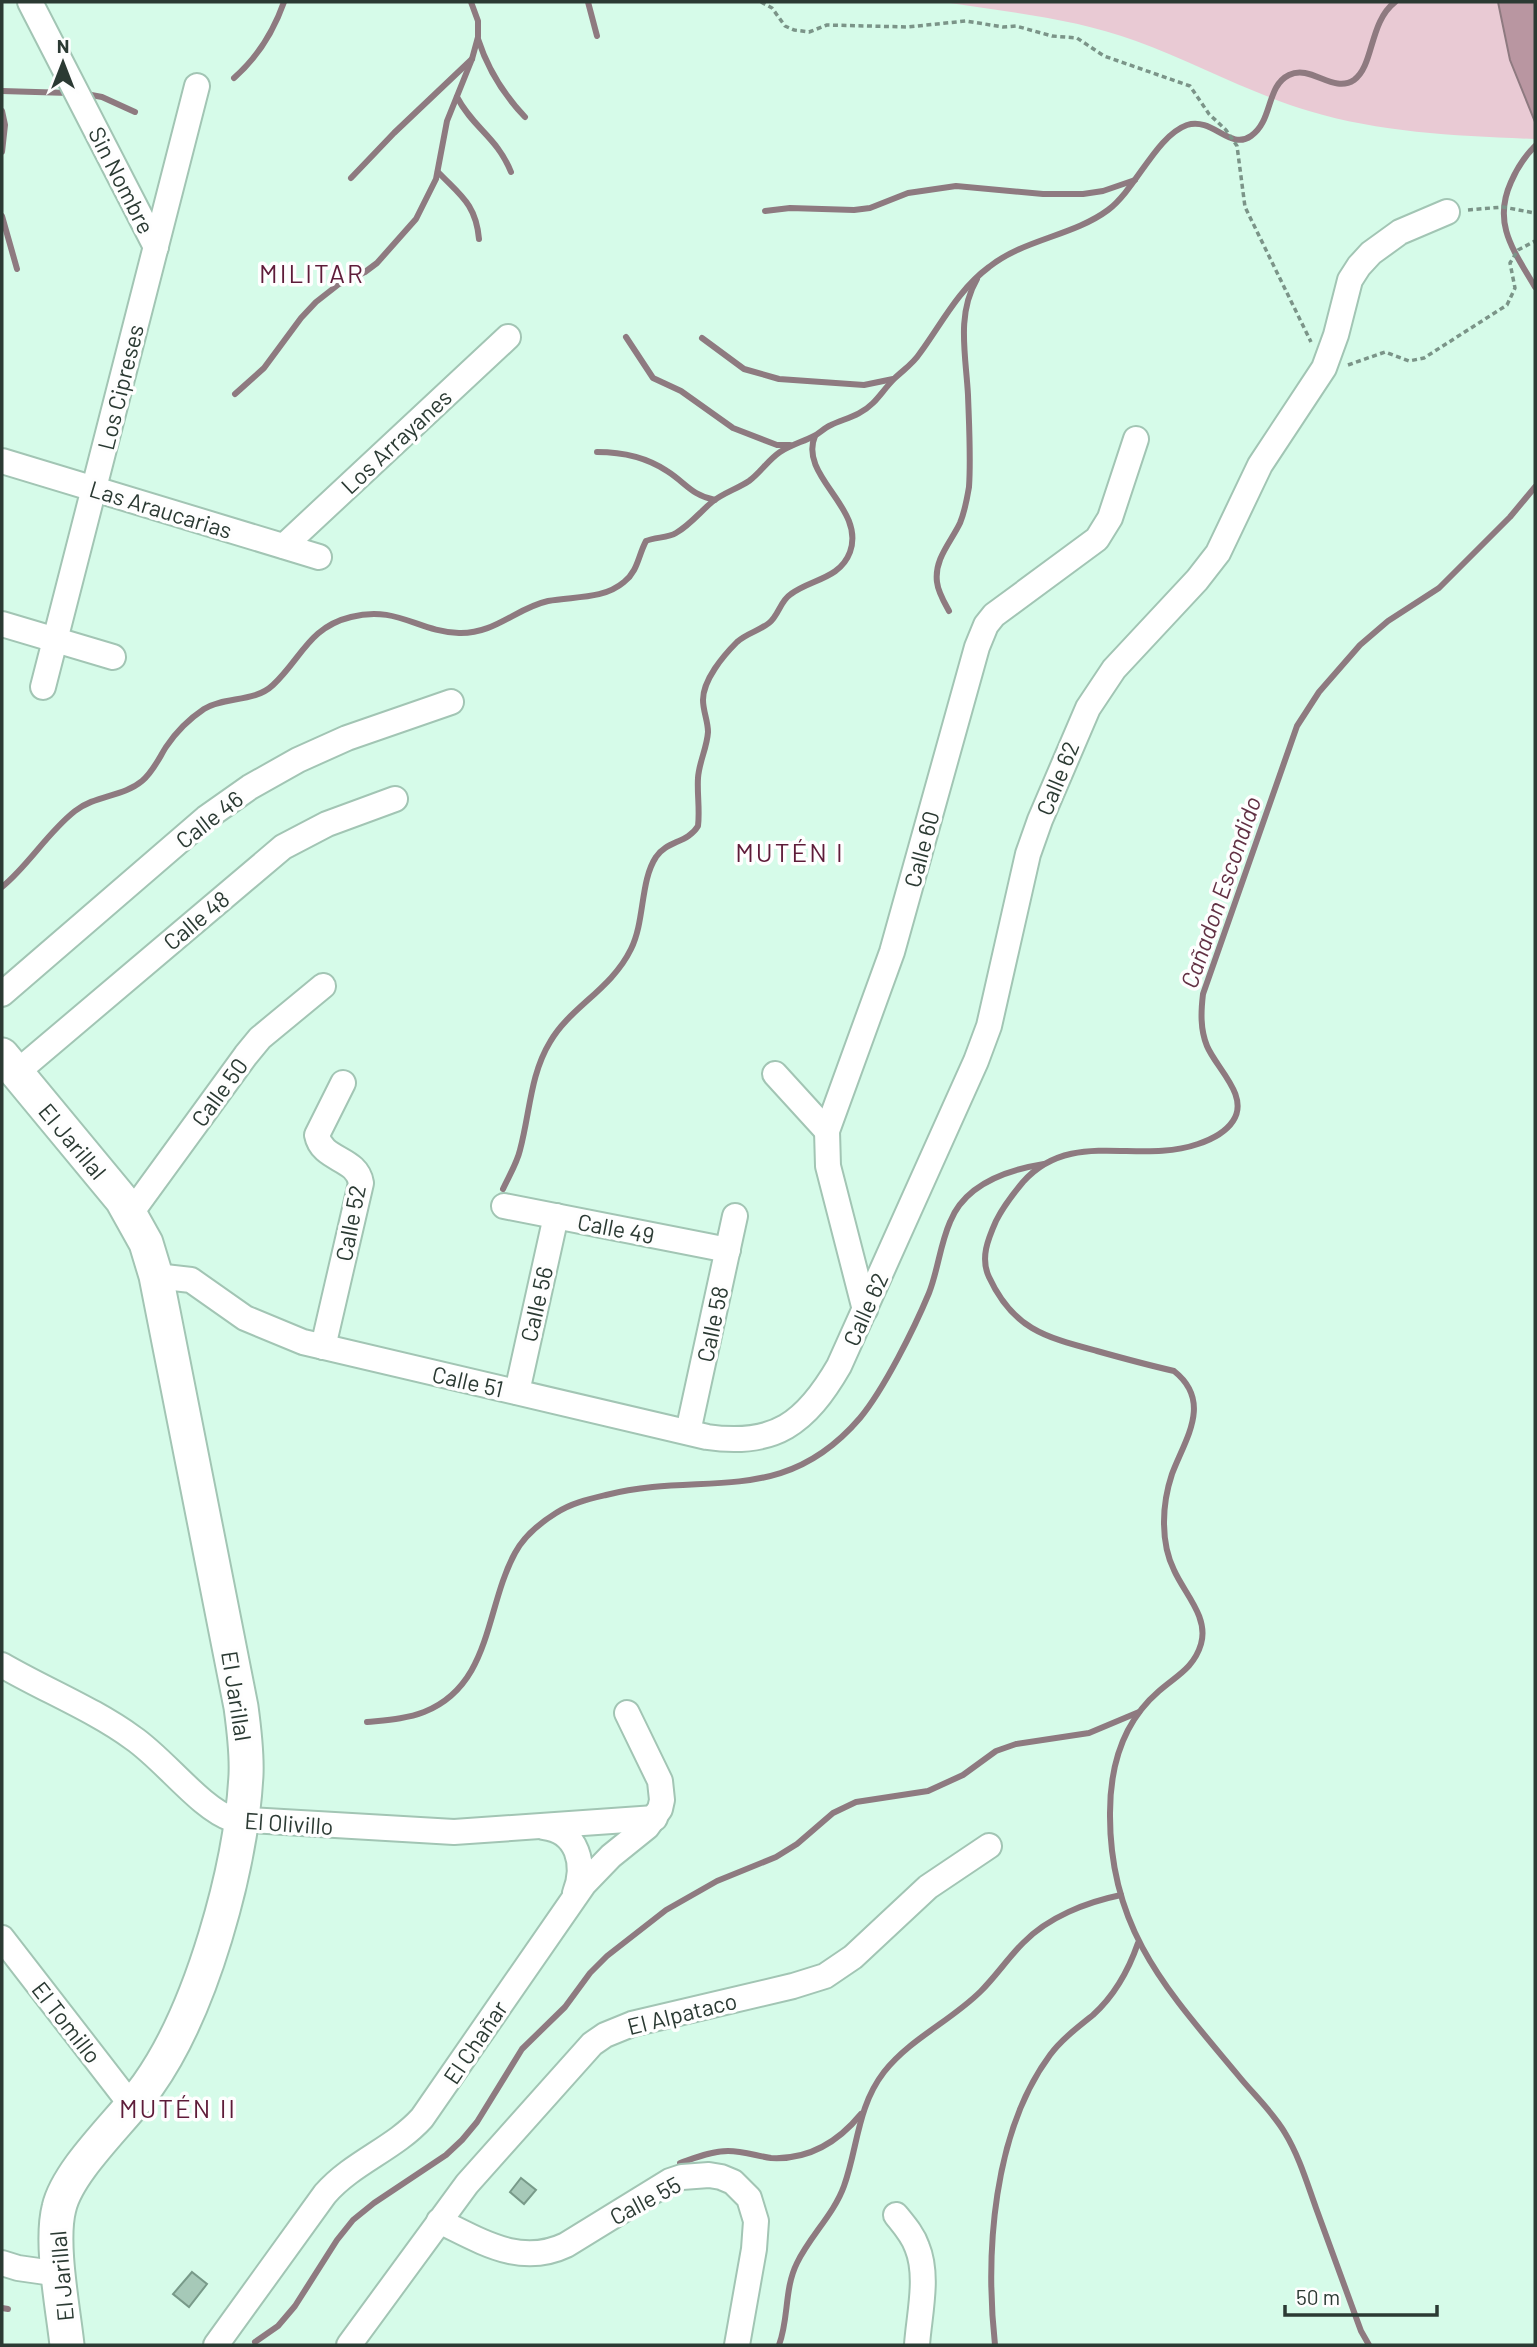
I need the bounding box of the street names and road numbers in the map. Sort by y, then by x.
street label: Sin Nombre [83,122,161,238]
street label: Los Cipreses [91,321,149,453]
street label: Los Arrayanes [335,383,457,499]
street label: Las Araucarias [86,474,236,544]
street label: Calle 62 [1030,737,1084,819]
street label: Calle 46 [170,784,248,854]
street label: Calle 60 [897,808,945,890]
street label: Calle 48 [157,884,235,956]
street label: Calle 50 [185,1052,253,1132]
street label: El Jarillal [33,1097,113,1185]
street label: Calle 52 [329,1182,371,1264]
street label: Calle 49 [575,1207,657,1249]
street label: Calle 56 [514,1263,558,1345]
street label: Calle 62 [837,1268,893,1350]
street label: Calle 58 [690,1284,734,1364]
street label: Calle 51 [430,1359,506,1403]
street label: El Jarillal [216,1649,258,1743]
street label: El Olivillo [244,1806,334,1840]
street label: El Tomillo [26,1976,108,2068]
street label: El Alpataco [624,1986,740,2040]
street label: El Chañar [437,1995,513,2089]
street label: Calle 55 [605,2170,685,2230]
street label: El Jarillal [43,2230,79,2322]

